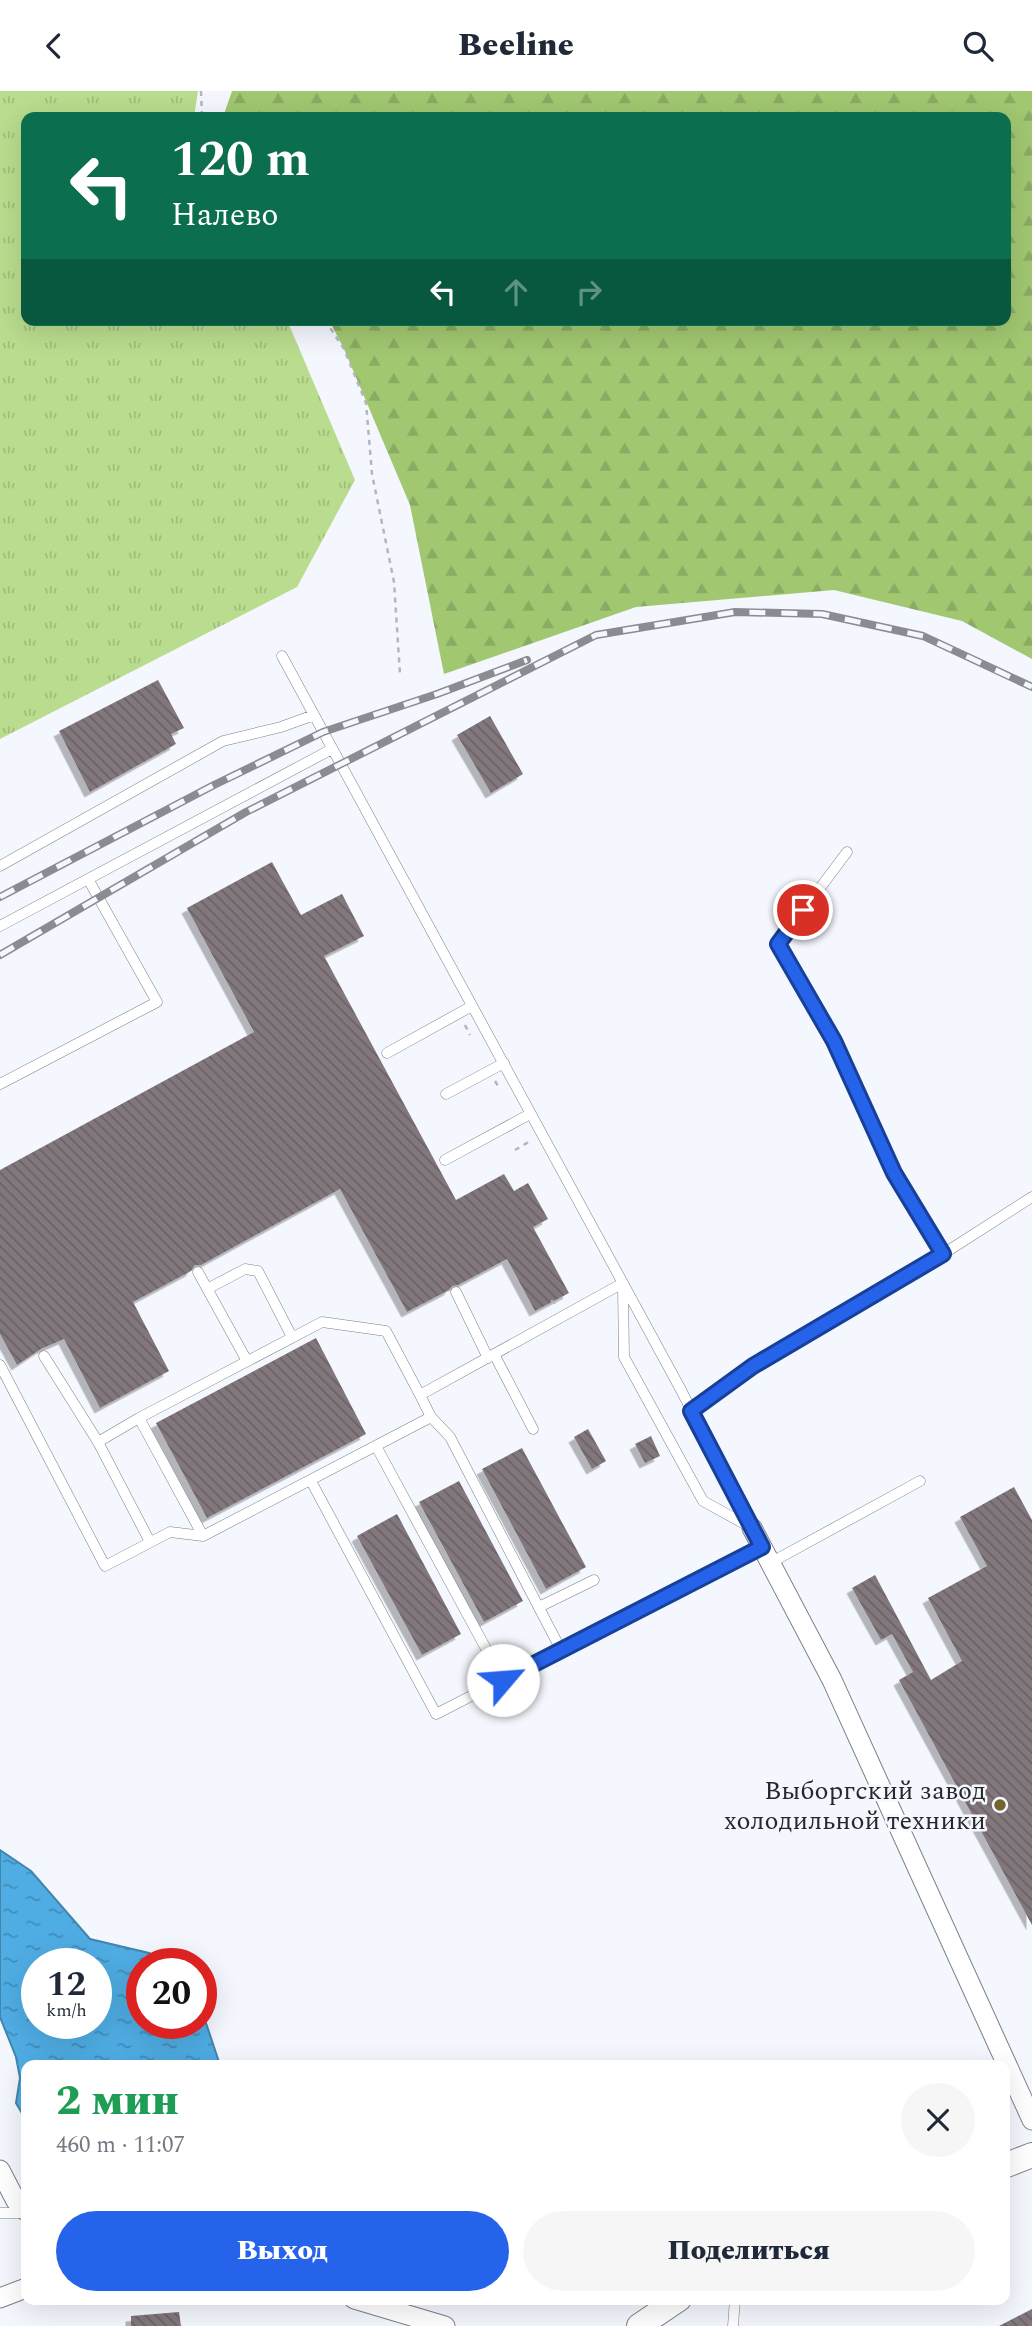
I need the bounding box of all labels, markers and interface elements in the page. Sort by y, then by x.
text: Beeline [458,21,574,70]
icon: back [35,27,73,65]
icon: search [959,27,997,65]
text: 120 m [171,123,310,198]
icon: left [56,140,147,231]
text: Налево [171,191,279,240]
icon: left [424,273,462,311]
icon: ahead [497,273,535,311]
icon: right [570,273,608,311]
pin [773,880,833,940]
icon: arrive [784,891,822,929]
position arrow [466,1643,540,1717]
place label: Выборгский завод холодильной техники [724,1771,986,1841]
marker: Выборгский завод холодильной техники [992,1797,1008,1813]
speed limit sign: 20 [126,1948,217,2039]
text: 12 [47,1958,86,2011]
text: km/h [46,1997,87,2024]
text: 2 мин [56,2070,179,2133]
button: close [901,2083,975,2157]
text: 460 m · 11:07 [56,2128,185,2163]
button: Выход [56,2211,509,2291]
button: Поделиться [523,2211,975,2291]

